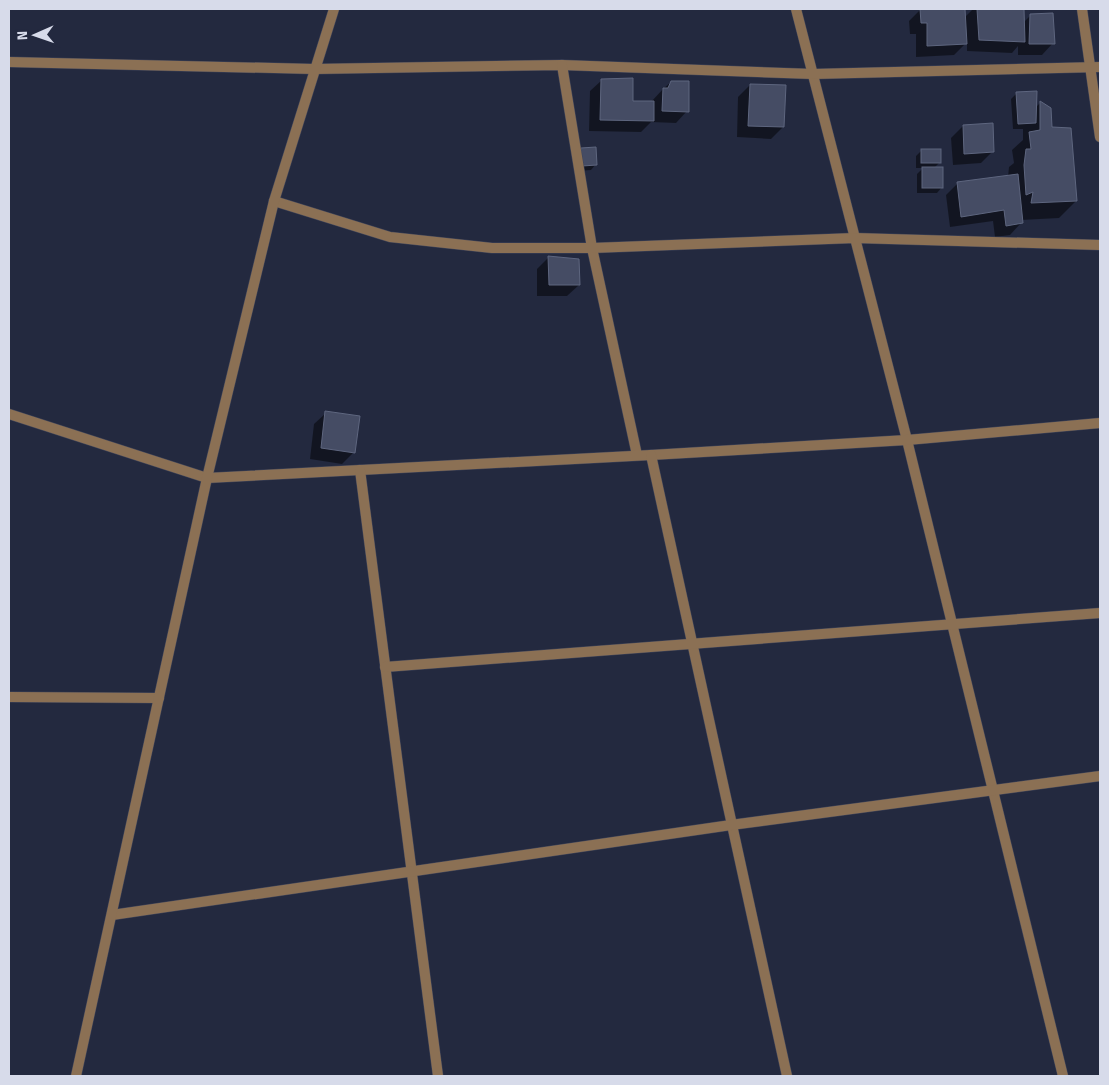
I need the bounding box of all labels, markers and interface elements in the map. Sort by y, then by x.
north arrow [10,10,60,60]
text: N [14,30,31,40]

